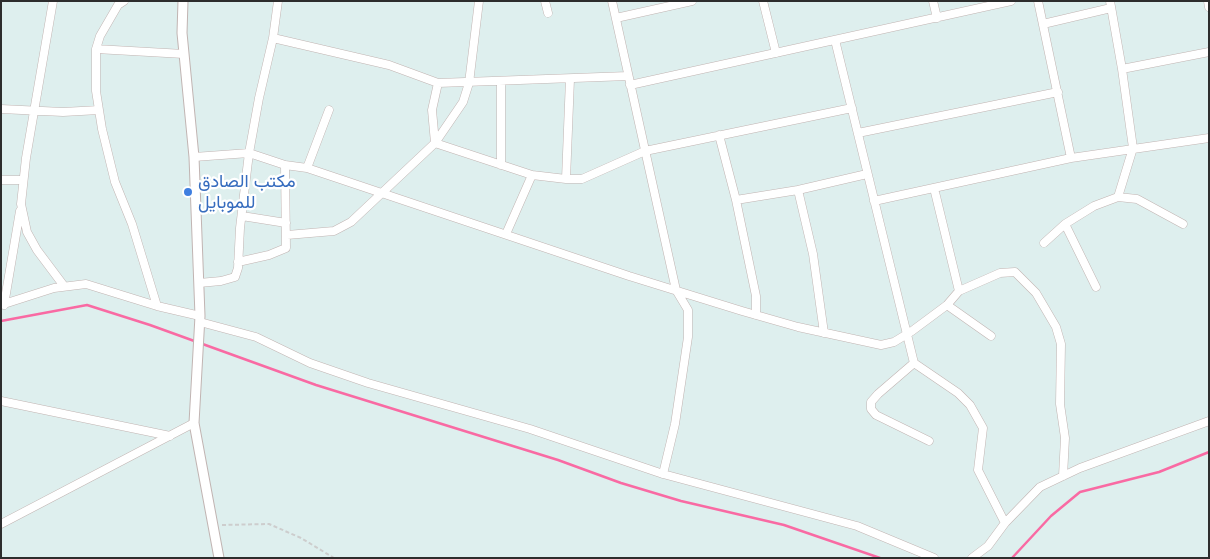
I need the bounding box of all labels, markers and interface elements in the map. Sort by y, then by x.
place label: مكتب الصادق للموبايل [198,171,296,213]
marker: مكتب الصادق للموبايل [182,186,194,198]

